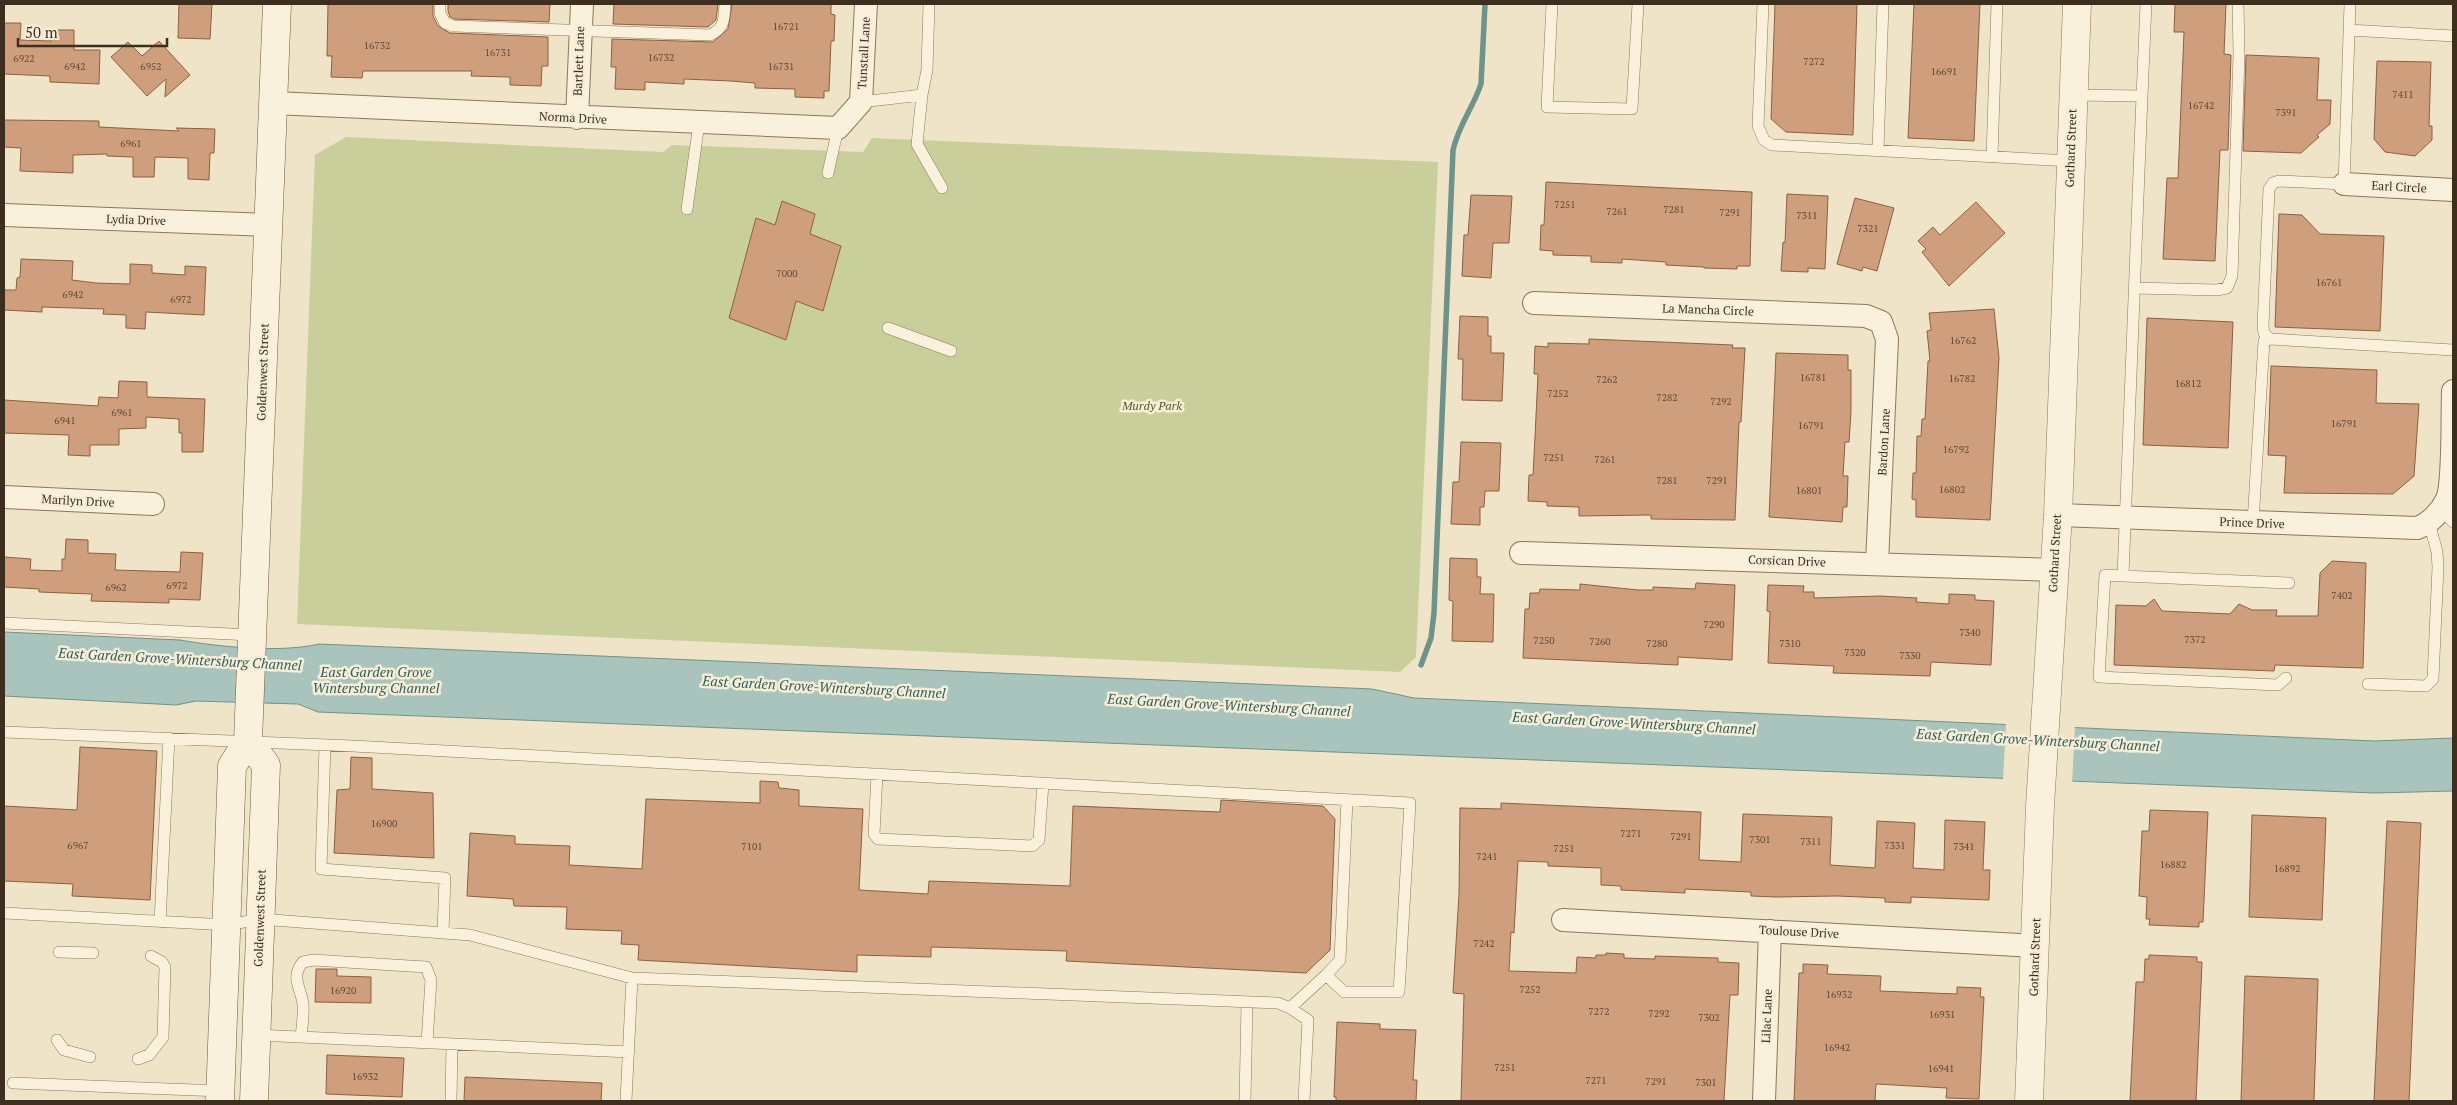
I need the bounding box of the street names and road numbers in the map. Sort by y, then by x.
street label: Tunstall Lane [854,16,873,90]
street label: Bartlett Lane [570,26,587,96]
street label: Norma Drive [539,108,607,127]
street label: Gothard Street [2062,108,2079,187]
street label: Earl Circle [2371,178,2427,195]
street label: Lydia Drive [106,211,166,228]
street label: La Mancha Circle [1662,300,1754,319]
street label: Goldenwest Street [253,322,272,421]
street label: Bardon Lane [1874,408,1893,476]
street label: Marilyn Drive [41,491,115,510]
street label: Gothard Street [2045,513,2064,593]
street label: Prince Drive [2219,514,2285,531]
street label: Corsican Drive [1748,552,1826,569]
street label: Goldenwest Street [250,868,269,967]
street label: Gothard Street [2026,917,2043,996]
street label: Toulouse Drive [1759,922,1839,941]
street label: Lilac Lane [1758,989,1775,1043]

